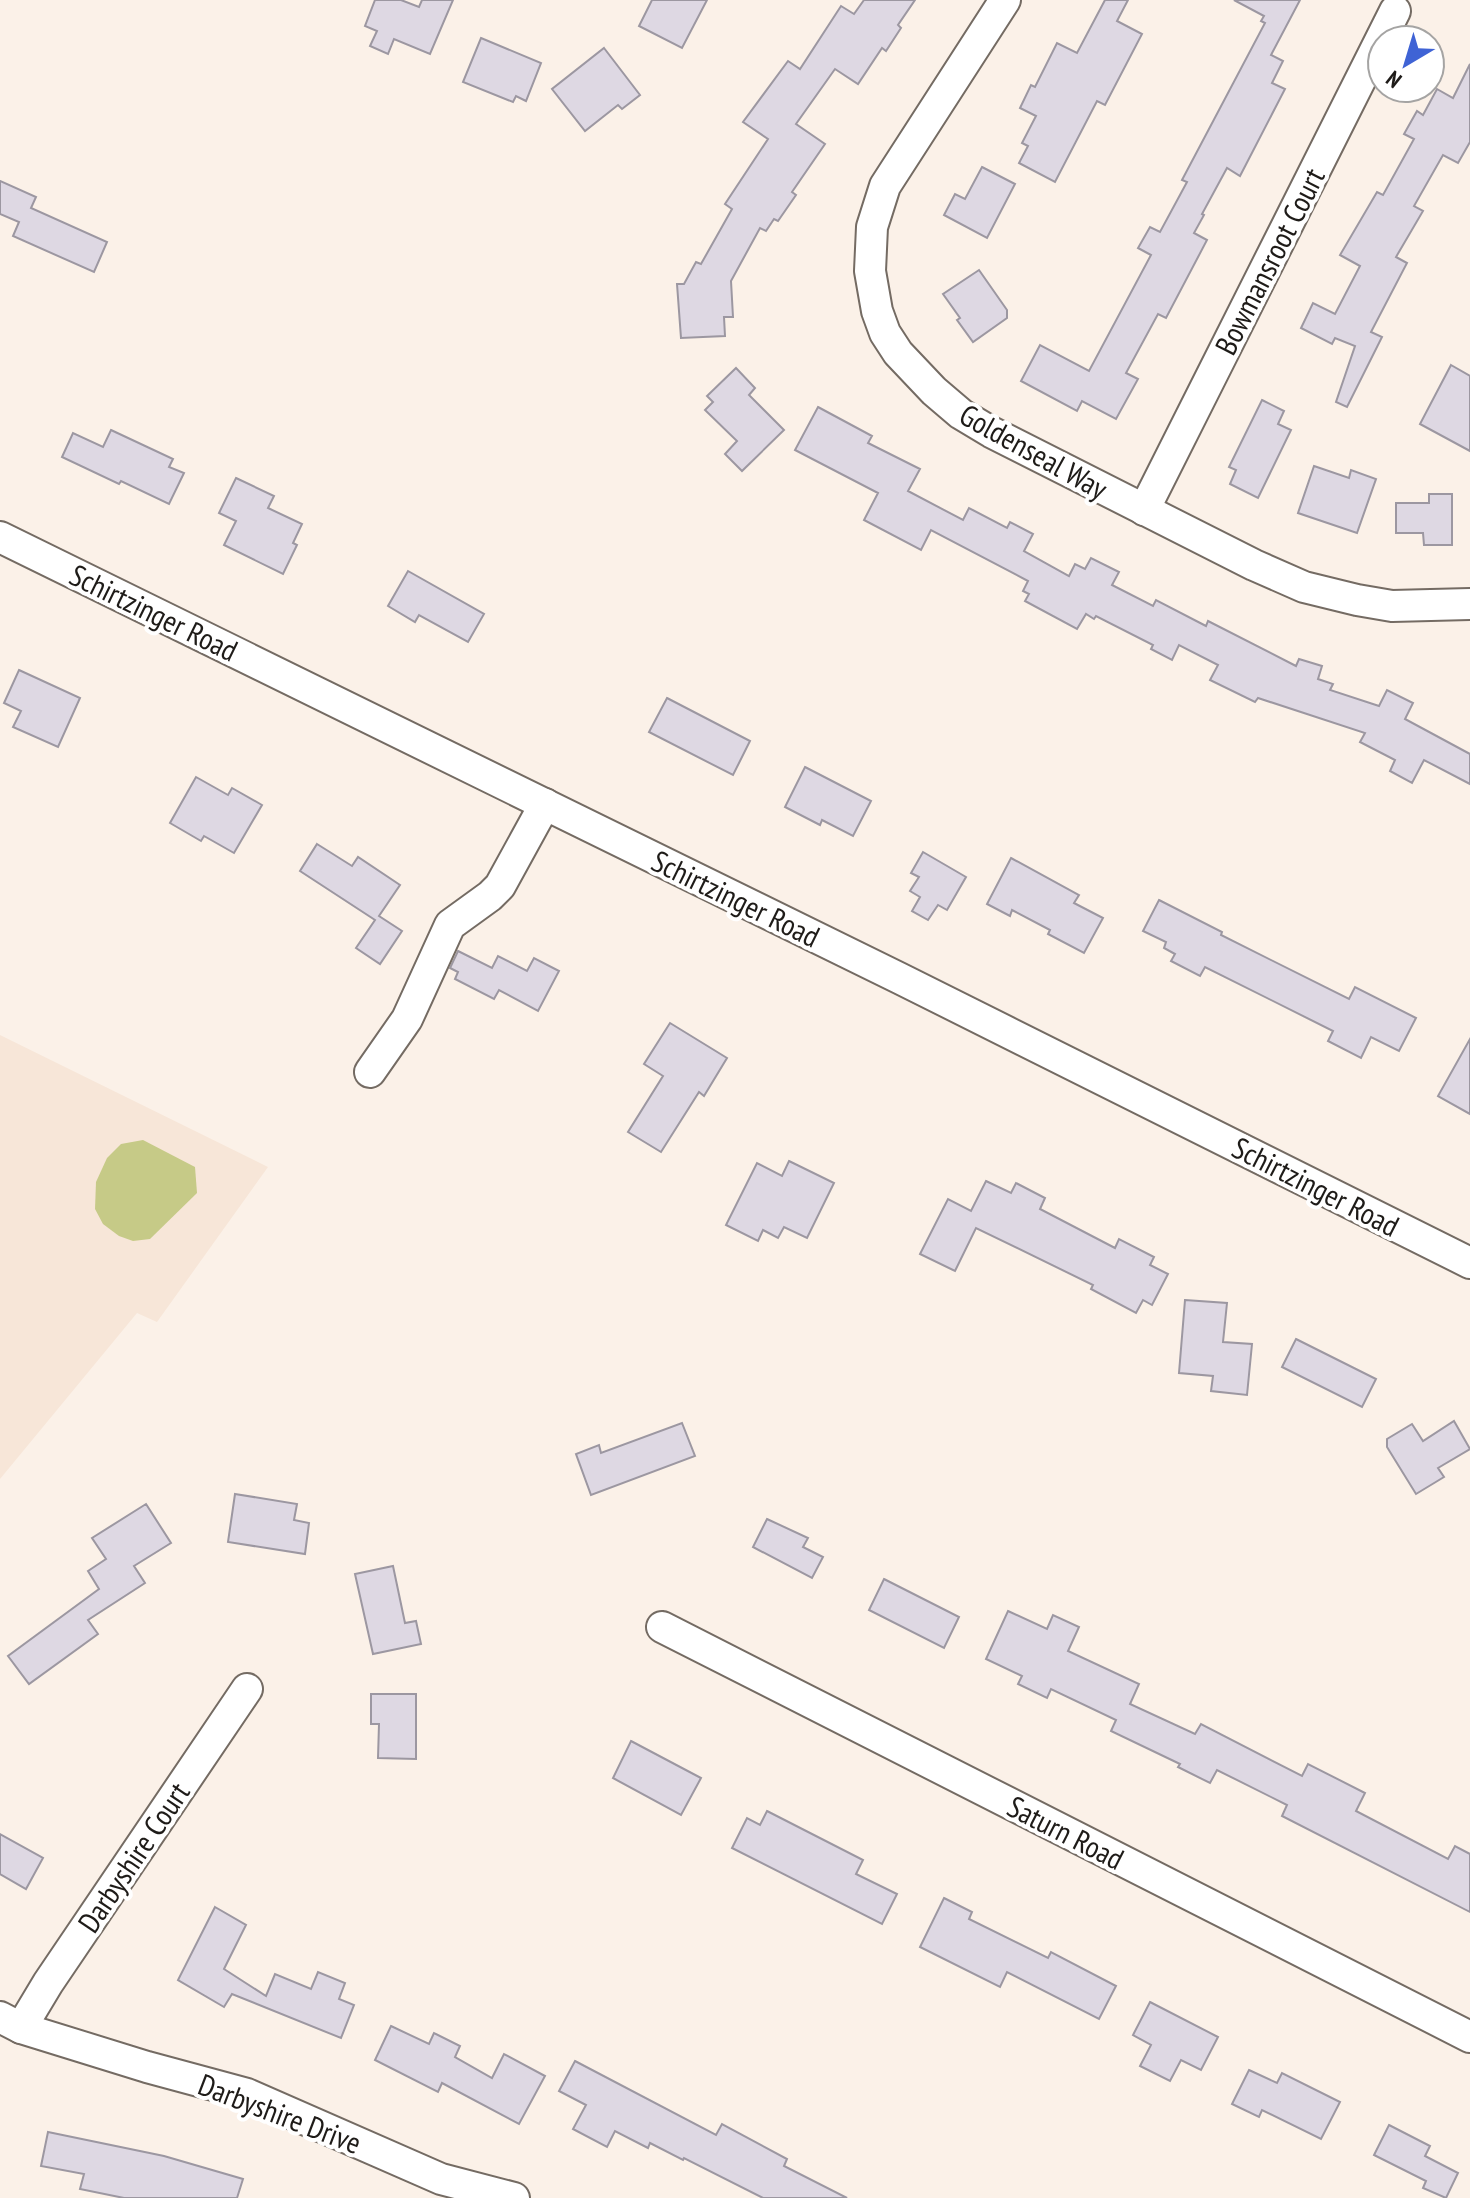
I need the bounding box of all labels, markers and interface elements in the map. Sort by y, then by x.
north arrow [1366,24,1446,104]
text: N [1380,65,1407,94]
street label: Bowmansroot Court [1205,161,1333,361]
street label: Goldenseal Way [953,394,1115,508]
street label: Schirtzinger Road [64,555,244,669]
street label: Schirtzinger Road [646,841,826,955]
street label: Schirtzinger Road [1226,1127,1406,1245]
street label: Darbyshire Court [68,1774,198,1940]
street label: Saturn Road [1001,1786,1131,1878]
street label: Darbyshire Drive [193,2064,367,2162]

